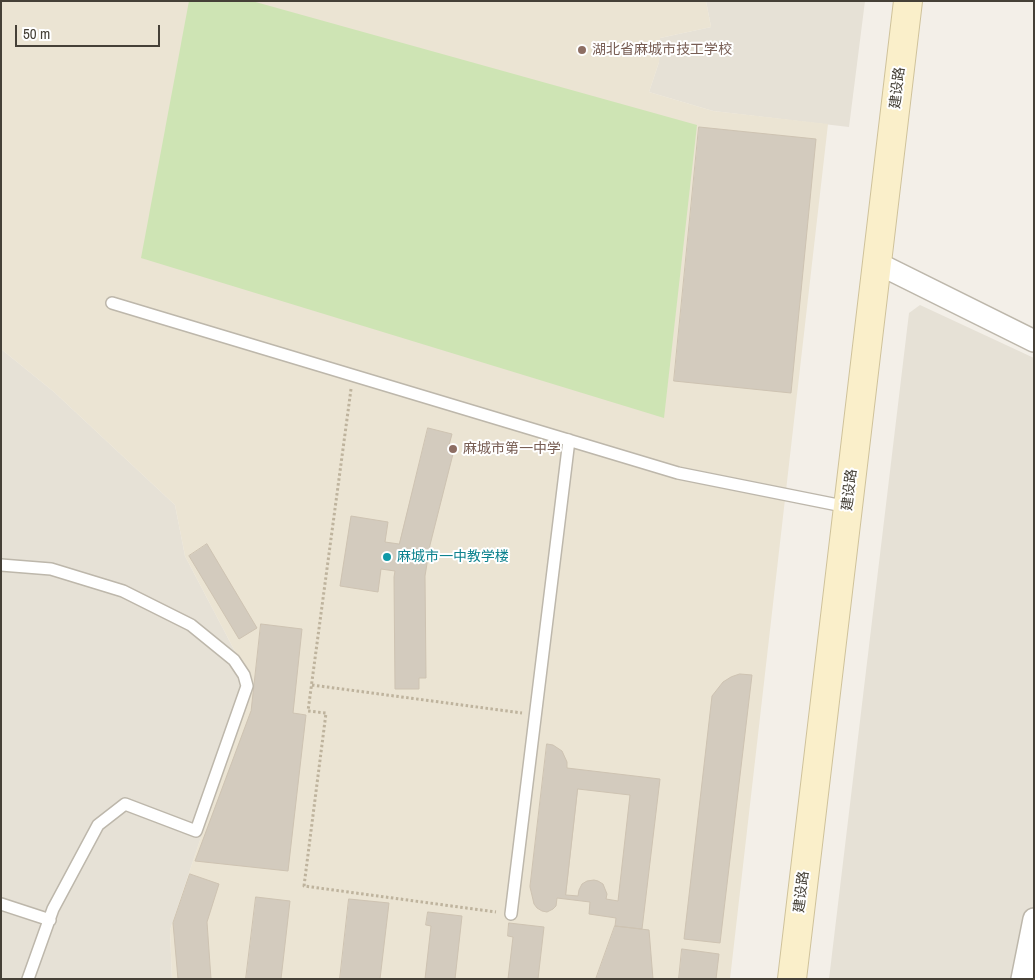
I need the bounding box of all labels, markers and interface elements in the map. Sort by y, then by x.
scale bar [18,15,162,47]
text: 50 m [23,23,50,44]
place label: 湖北省麻城市技工学校 [592,42,732,58]
marker: 湖北省麻城市技工学校 [576,44,588,56]
street label: 建设路 [887,66,909,110]
place label: 麻城市第一中学 [463,441,561,457]
marker: 麻城市第一中学 [447,443,459,455]
street label: 建设路 [839,468,861,512]
place label: 麻城市一中教学楼 [397,549,509,565]
marker: 麻城市一中教学楼 [381,551,393,563]
street label: 建设路 [791,870,813,914]

